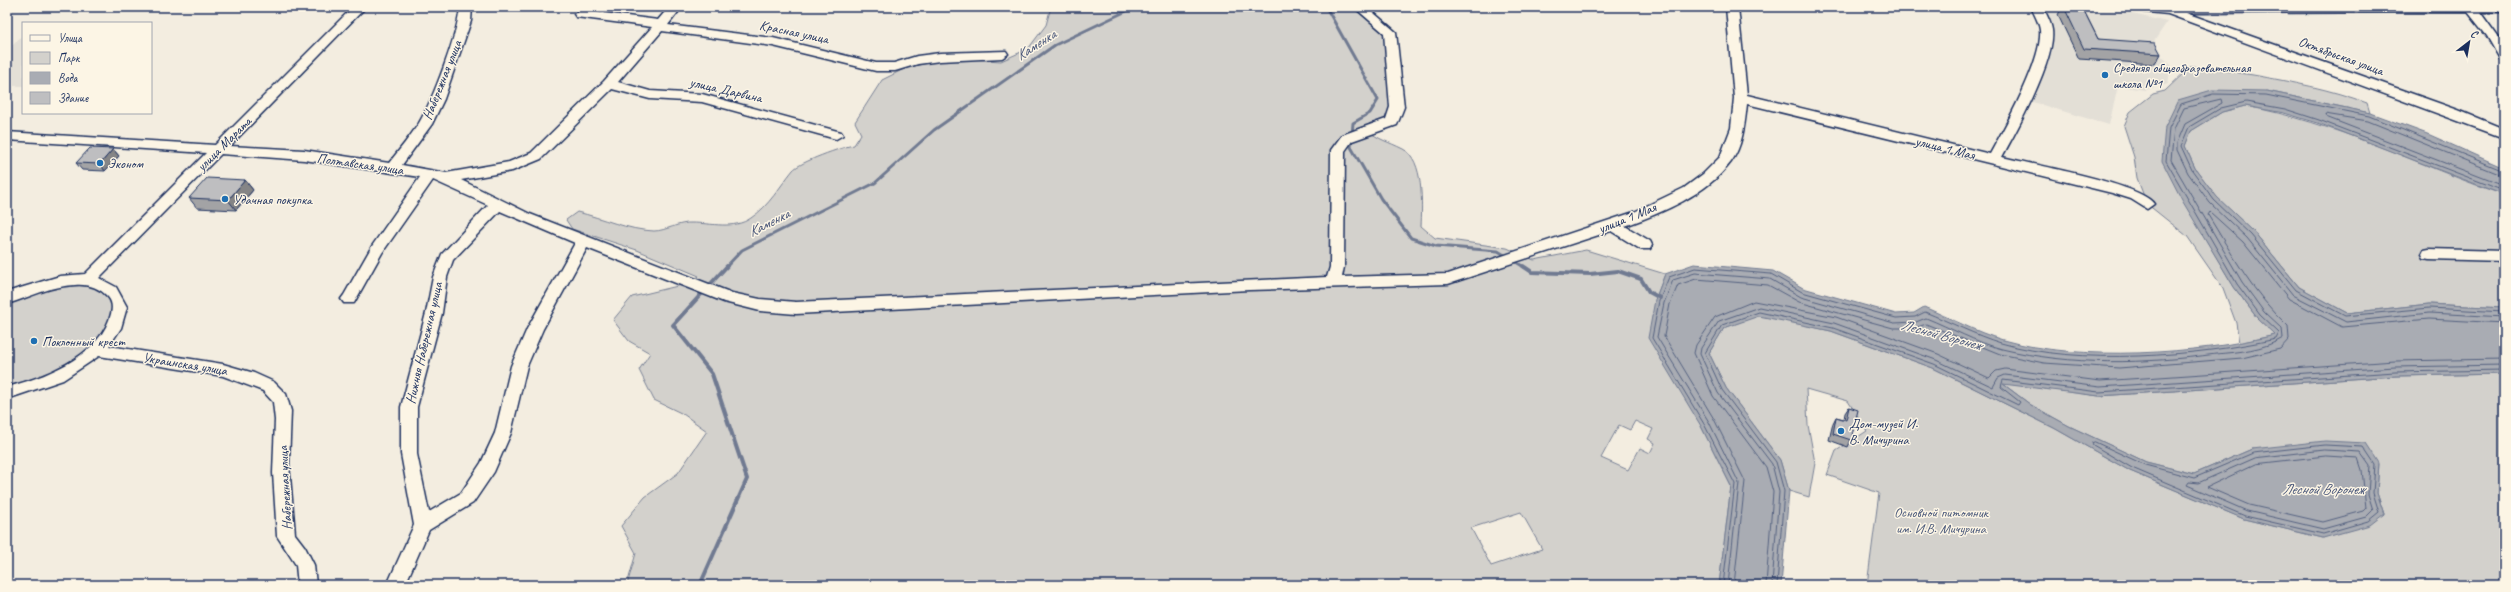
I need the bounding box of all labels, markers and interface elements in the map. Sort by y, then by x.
street label: Красная улица [758,16,831,48]
legend [22,22,152,114]
north arrow [2449,22,2489,62]
water label: Каменка [1012,24,1061,65]
text: С [2468,26,2481,42]
text: Улица [58,30,83,46]
street label: Октябрьская улица [2296,33,2387,80]
street label: Набережная улица [418,37,466,122]
text: Парк [58,50,81,66]
place label: Средняя общеобразовательная школа №1 [2113,59,2252,92]
text: Вода [58,70,79,86]
marker: Средняя общеобразовательная школа №1 [2100,70,2110,80]
street label: улица Дарвина [687,73,765,107]
text: Здание [58,90,89,106]
street label: улица Марата [192,112,256,176]
street label: улица 1 Мая [1913,132,1978,164]
street label: Полтавская улица [316,150,405,179]
place label: Эконом [108,155,144,172]
marker: Эконом [95,158,105,168]
place label: Удачная покупка [233,191,313,208]
marker: Удачная покупка [220,194,230,204]
street label: улица 1 Мая [1595,198,1660,238]
water label: Каменка [745,204,794,241]
street label: Нижняя Набережная улица [402,279,447,405]
water label: Лесной Воронеж [1899,315,1986,356]
place label: Поклонный крест [42,333,126,350]
marker: Поклонный крест [29,336,39,346]
street label: Украинская улица [142,349,229,379]
place label: Дом-музей И. В. Мичурина [1849,415,1918,448]
marker: Дом-музей И. В. Мичурина [1836,426,1846,436]
street label: Набережная улица [274,444,296,530]
water label: Лесной Воронеж [2282,480,2367,499]
park label: Основной питомник им. И.В. Мичурина [1894,504,1990,537]

